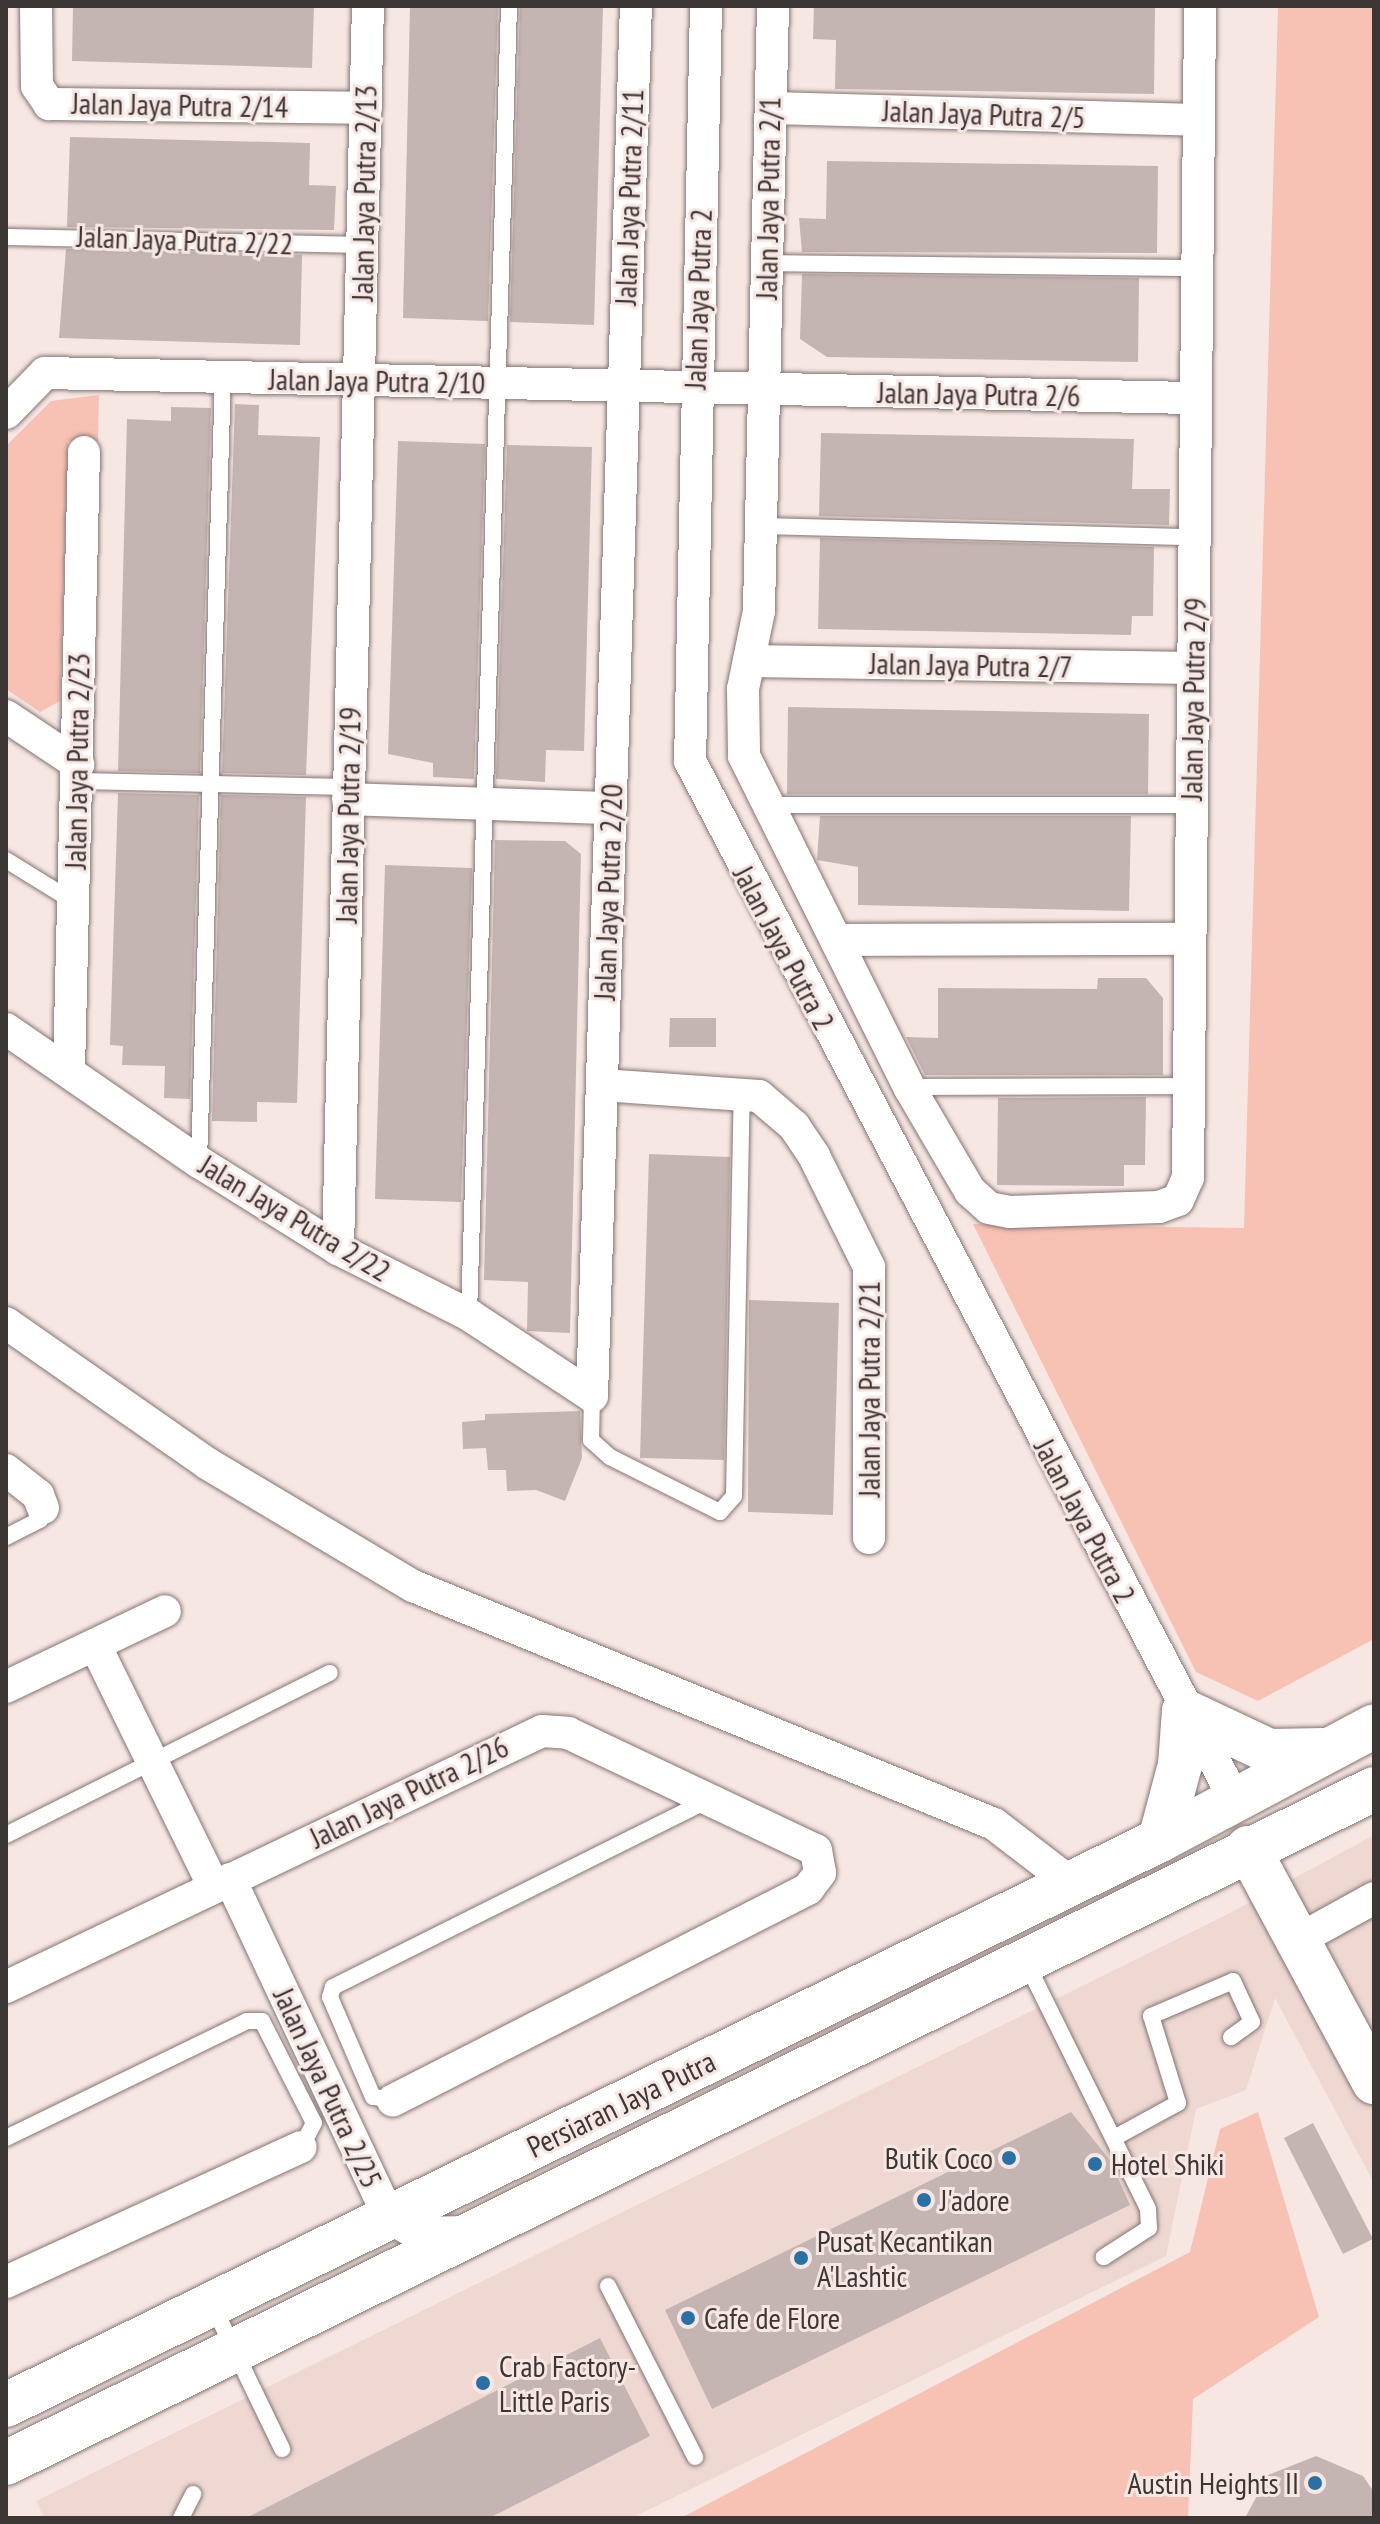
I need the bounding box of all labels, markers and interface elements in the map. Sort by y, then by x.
street label: Jalan Jaya Putra 2/13 [344,84,384,302]
street label: Jalan Jaya Putra 2/14 [71,85,289,125]
street label: Jalan Jaya Putra 2/11 [607,88,651,306]
street label: Jalan Jaya Putra 2/5 [882,92,1086,136]
street label: Jalan Jaya Putra 2/1 [748,96,788,300]
street label: Jalan Jaya Putra 2 [677,208,719,390]
street label: Jalan Jaya Putra 2/22 [76,218,294,262]
street label: Jalan Jaya Putra 2/10 [268,361,486,401]
street label: Jalan Jaya Putra 2/6 [877,374,1081,414]
street label: Jalan Jaya Putra 2/9 [1173,597,1213,801]
street label: Jalan Jaya Putra 2/7 [869,645,1073,685]
street label: Jalan Jaya Putra 2/23 [57,652,97,870]
street label: Jalan Jaya Putra 2/19 [328,706,368,924]
street label: Jalan Jaya Putra 2/20 [586,783,630,1001]
street label: Jalan Jaya Putra 2 [726,860,842,1036]
street label: Jalan Jaya Putra 2/22 [193,1147,397,1289]
street label: Jalan Jaya Putra 2/21 [851,1281,887,1497]
street label: Jalan Jaya Putra 2 [1027,1433,1143,1609]
street label: Jalan Jaya Putra 2/26 [304,1728,514,1856]
street label: Jalan Jaya Putra 2/25 [266,1982,390,2194]
street label: Persiaran Jaya Putra [521,2043,721,2165]
place label: Butik Coco [884,2140,993,2176]
place label: Hotel Shiki [1111,2146,1224,2182]
marker: Butik Coco [1000,2149,1018,2167]
marker: Hotel Shiki [1086,2155,1104,2173]
place label: J'adore [940,2182,1010,2218]
marker: J'adore [915,2191,933,2209]
place label: Pusat Kecantikan A'Lashtic [817,2223,993,2294]
marker: Pusat Kecantikan A'Lashtic [792,2249,810,2267]
place label: Cafe de Flore [704,2300,840,2336]
marker: Cafe de Flore [679,2309,697,2327]
place label: Crab Factory- Little Paris [499,2348,636,2418]
marker: Crab Factory- Little Paris [474,2374,492,2392]
place label: Austin Heights II [1127,2465,1299,2501]
marker: Austin Heights II [1306,2474,1324,2492]

